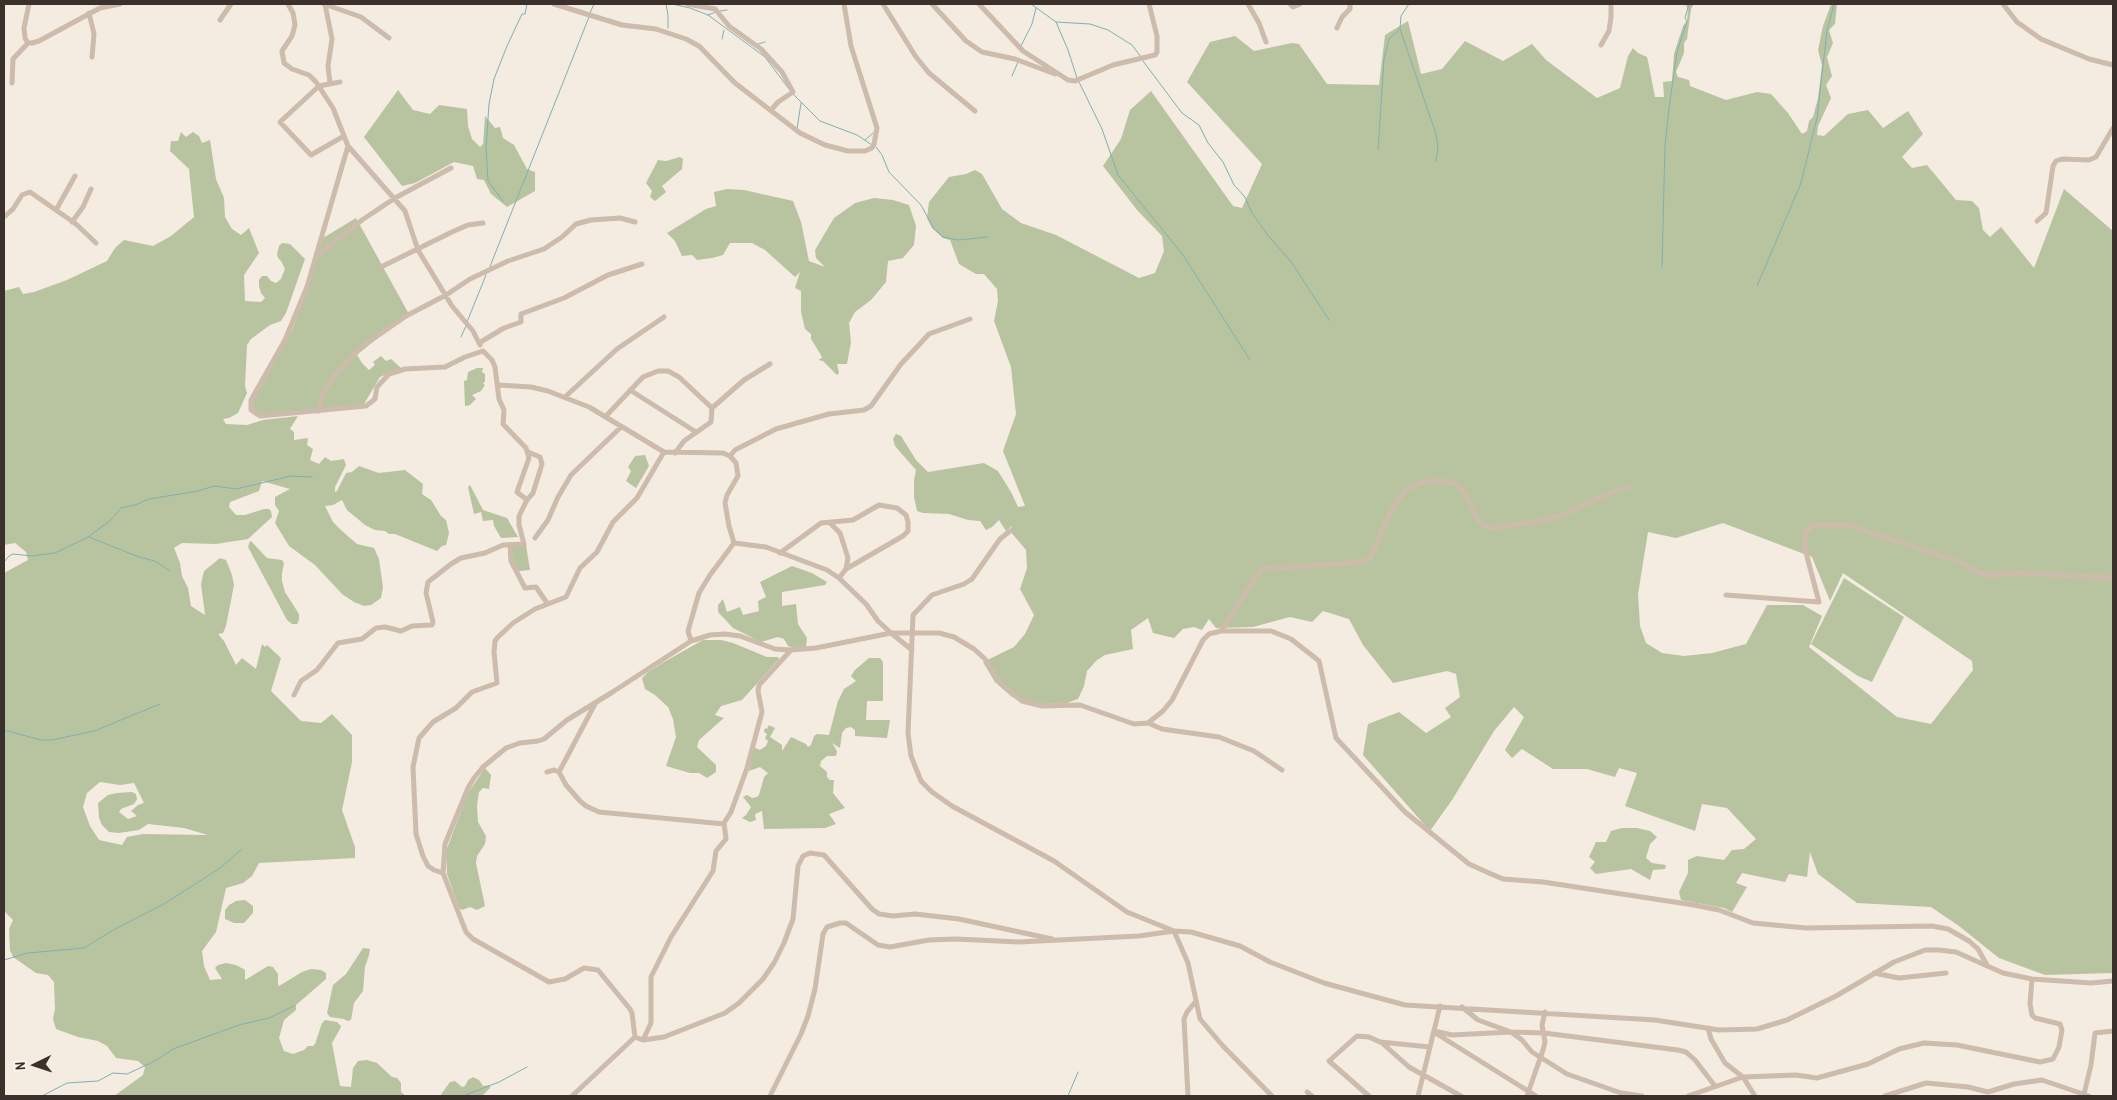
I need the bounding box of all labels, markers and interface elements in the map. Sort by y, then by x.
north arrow [10,1040,60,1090]
text: N [11,1061,29,1071]

